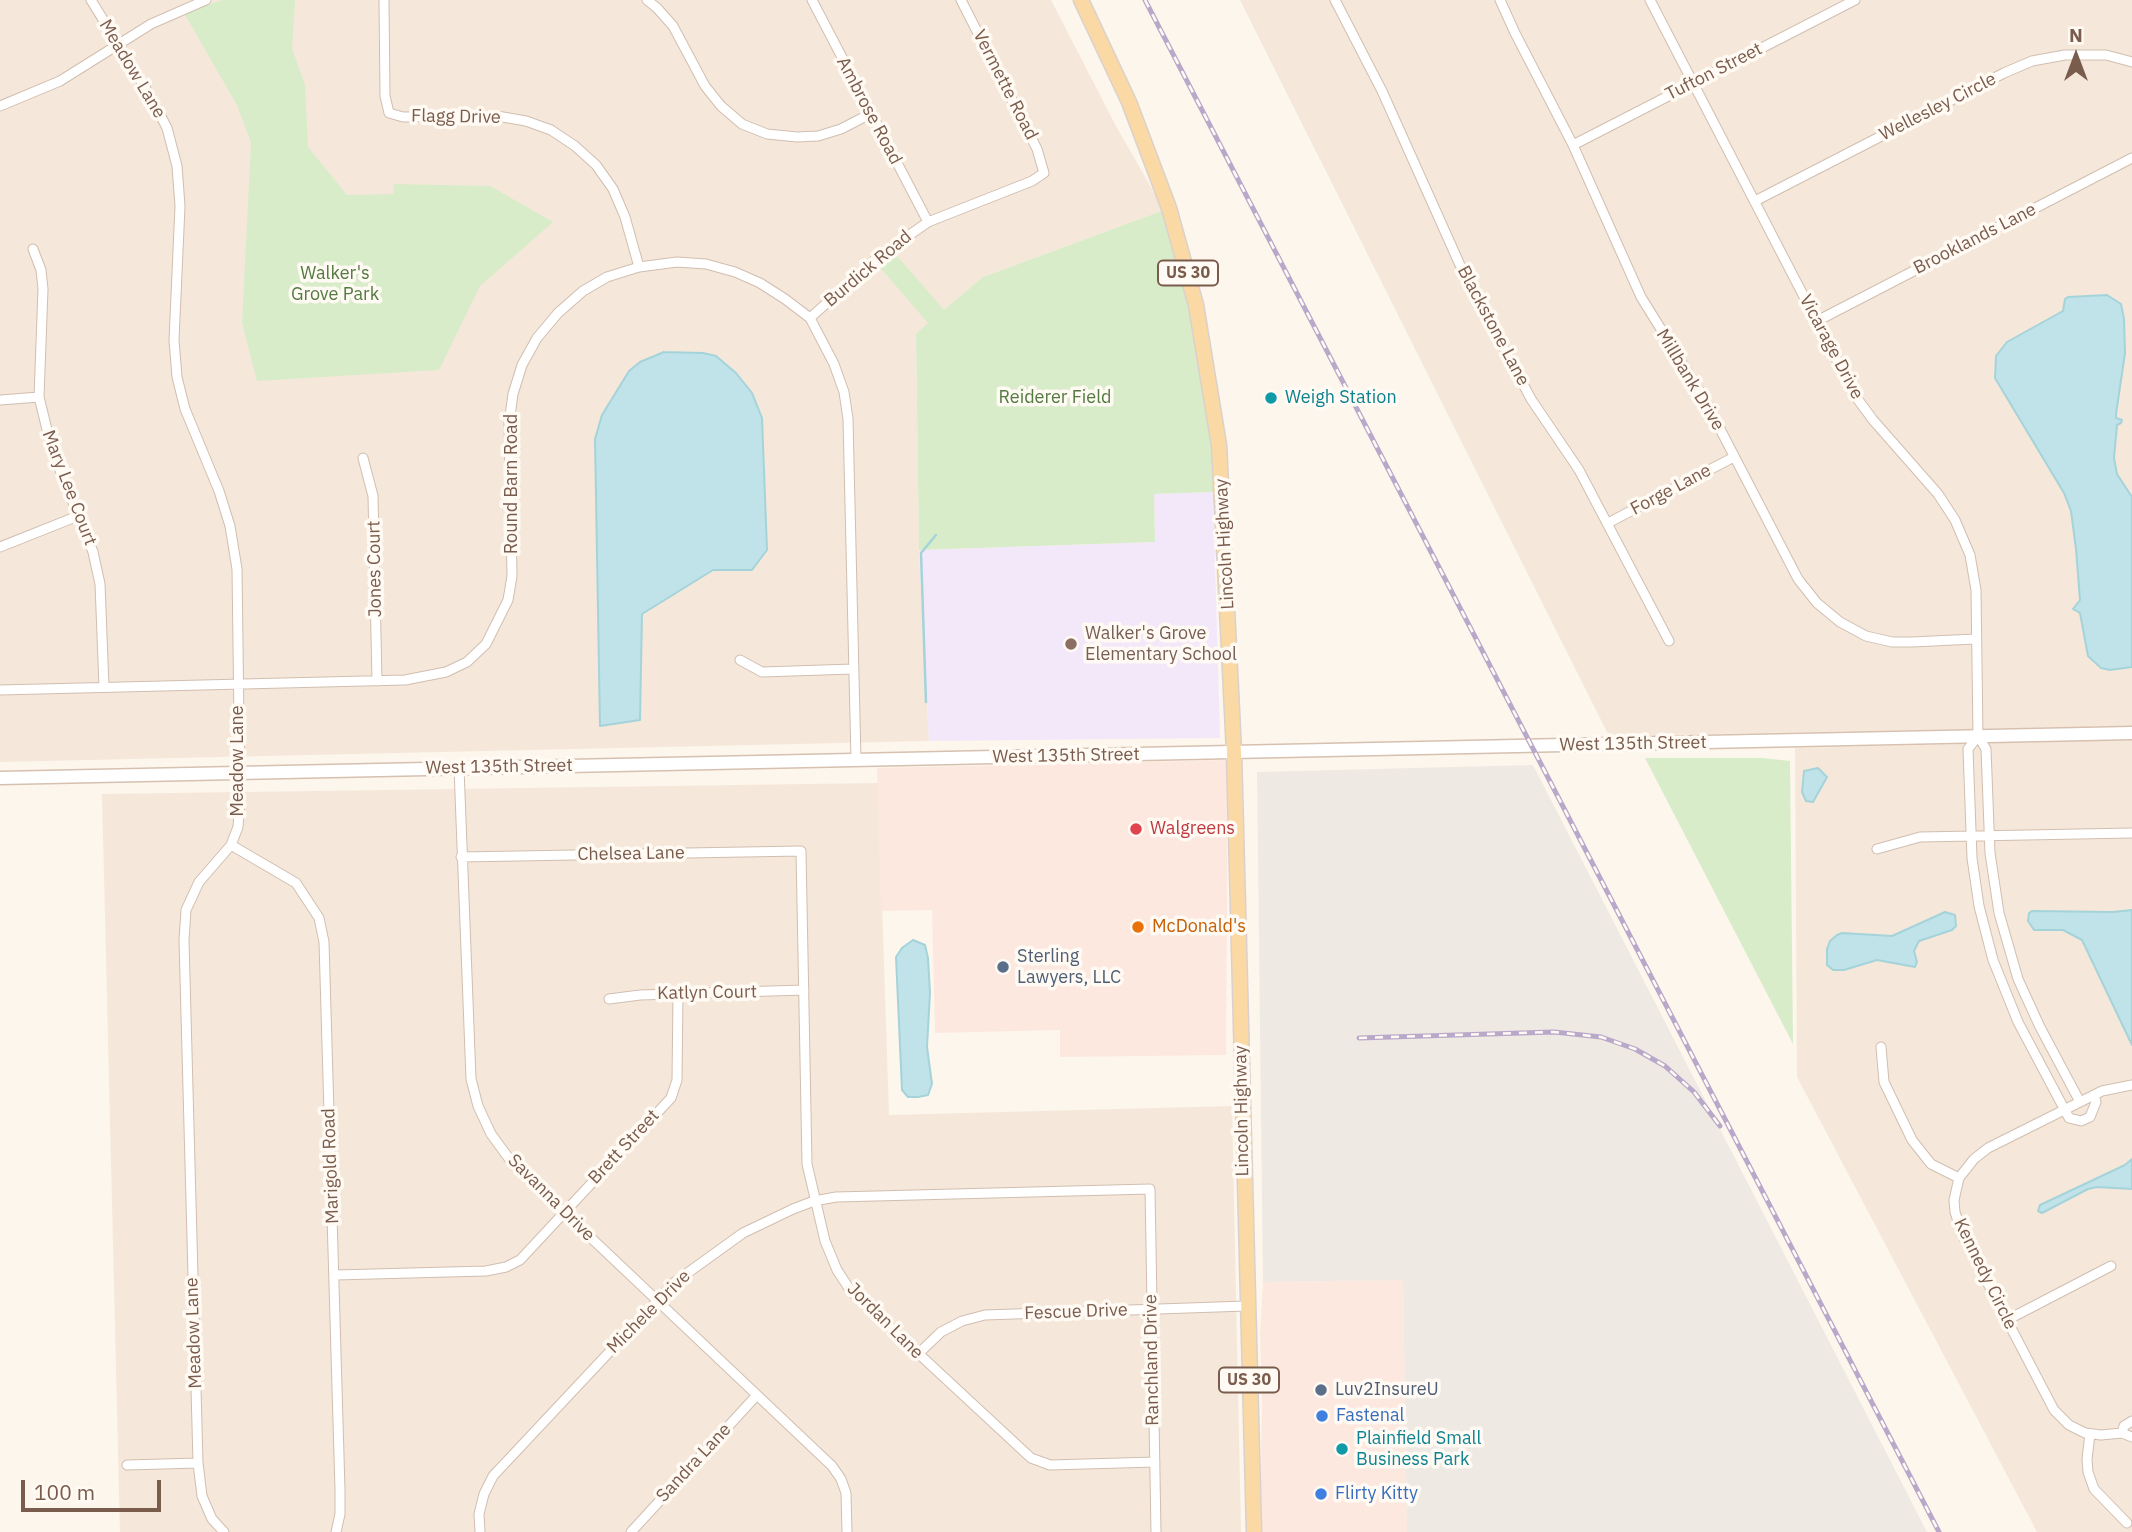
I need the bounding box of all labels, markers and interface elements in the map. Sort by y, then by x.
street label: Meadow Lane [94,16,170,122]
north arrow [2041,21,2111,91]
text: N [2069,23,2083,47]
street label: Vermette Road [968,26,1042,144]
street label: Tufton Street [1662,38,1766,106]
street label: Ambrose Road [832,54,906,168]
street label: Wellesley Circle [1876,68,2000,146]
street label: Flagg Drive [411,105,501,129]
street label: Brooklands Lane [1910,199,2040,279]
street label: Burdick Road [820,226,916,312]
road number: US 30 [1158,260,1218,286]
street label: Blackstone Lane [1452,262,1534,390]
park label: Walker's Grove Park [291,263,379,306]
street label: Vicarage Drive [1794,291,1868,403]
street label: Millbank Drive [1651,325,1729,435]
park label: Reiderer Field [999,387,1111,409]
place label: Weigh Station [1285,387,1397,409]
marker: Weigh Station [1263,390,1279,406]
street label: Round Barn Road [501,414,523,554]
street label: Mary Lee Court [37,427,101,549]
street label: Forge Lane [1627,460,1715,520]
street label: Lincoln Highway [1211,478,1239,610]
street label: Jones Court [363,520,387,618]
place label: Walker's Grove Elementary School [1085,623,1237,666]
marker: Walker's Grove Elementary School [1063,636,1079,652]
street label: Meadow Lane [227,705,249,817]
street label: West 135th Street [1559,732,1707,756]
street label: West 135th Street [992,744,1140,768]
street label: West 135th Street [425,755,573,779]
place label: Walgreens [1150,818,1235,840]
marker: Walgreens [1128,821,1144,837]
street label: Chelsea Lane [577,842,685,866]
place label: McDonald's [1152,916,1246,938]
marker: McDonald's [1130,919,1146,935]
place label: Sterling Lawyers, LLC [1017,946,1121,988]
marker: Sterling Lawyers, LLC [995,959,1011,975]
street label: Katlyn Court [657,981,757,1005]
street label: Lincoln Highway [1230,1045,1254,1177]
street label: Brett Street [584,1105,664,1189]
street label: Marigold Road [318,1108,344,1224]
street label: Savanna Drive [503,1150,599,1246]
street label: Kennedy Circle [1949,1215,2021,1333]
street label: Michele Drive [603,1266,695,1358]
street label: Meadow Lane [181,1277,207,1389]
street label: Jordan Lane [842,1278,928,1364]
street label: Ranchland Drive [1140,1294,1164,1426]
street label: Fescue Drive [1024,1299,1128,1325]
road number: US 30 [1219,1368,1279,1392]
place label: Luv2InsureU [1335,1379,1439,1401]
marker: Luv2InsureU [1313,1382,1329,1398]
place label: Fastenal [1336,1405,1404,1427]
marker: Fastenal [1314,1408,1330,1424]
street label: Sandra Lane [652,1419,736,1507]
place label: Plainfield Small Business Park [1356,1428,1481,1470]
marker: Plainfield Small Business Park [1334,1441,1350,1457]
scale bar [24,1466,164,1510]
text: 100 m [34,1478,95,1506]
place label: Flirty Kitty [1335,1483,1418,1505]
marker: Flirty Kitty [1313,1486,1329,1502]

